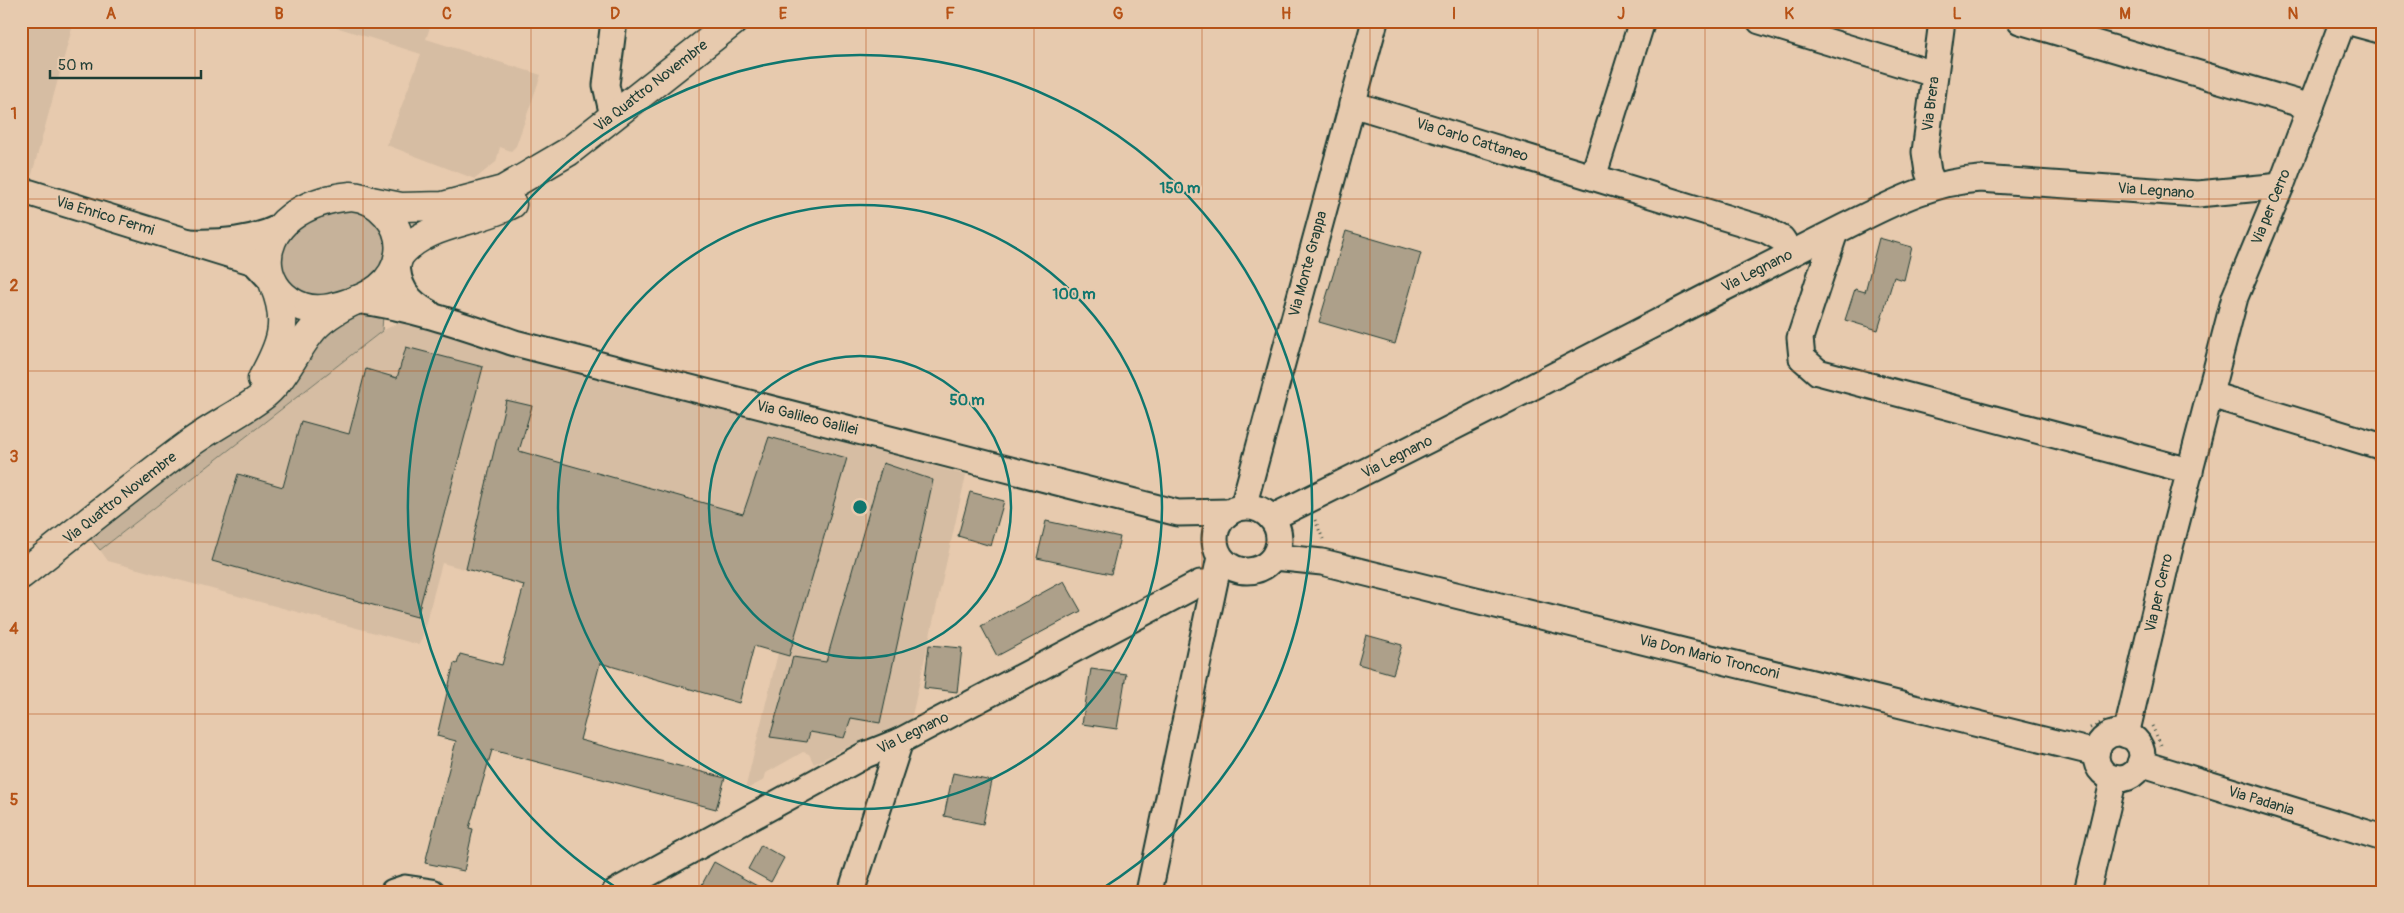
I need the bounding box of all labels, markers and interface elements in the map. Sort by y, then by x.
text: A [106,4,117,24]
text: B [274,4,284,24]
text: C [442,4,452,24]
text: D [610,4,620,24]
text: E [779,4,788,24]
text: F [945,4,955,24]
text: G [1113,4,1124,24]
text: H [1281,4,1291,24]
text: I [1452,4,1456,24]
text: J [1617,4,1625,24]
text: K [1784,4,1794,24]
text: L [1952,4,1962,24]
text: M [2119,4,2131,24]
text: N [2288,4,2299,24]
street label: Via Quattro Novembre [590,35,712,136]
scale bar [50,48,201,80]
text: 50 m [58,56,93,75]
street label: Via Brera [1918,75,1944,133]
text: 1 [11,104,17,124]
street label: Via Carlo Cattaneo [1413,114,1531,166]
street label: Via per Cerro [2247,166,2295,248]
text: 150 m [1160,179,1200,198]
street label: Via Legnano [2117,179,2195,203]
street label: Via Enrico Fermi [53,192,157,240]
street label: Via Monte Grappa [1285,209,1331,319]
street label: Via Legnano [1718,245,1796,297]
text: 2 [10,276,19,296]
text: 100 m [1053,285,1095,304]
text: 50 m [950,391,984,410]
street label: Via Galileo Galilei [754,396,860,440]
street label: Via Legnano [1358,431,1436,483]
text: 3 [10,447,19,467]
street label: Via Quattro Novembre [59,447,181,548]
centre of rings [851,498,869,516]
street label: Via per Cerro [2141,552,2177,634]
text: 4 [9,619,19,639]
street label: Via Don Mario Tronconi [1637,630,1782,684]
street label: Via Legnano [874,708,952,758]
street label: Via Padania [2225,782,2297,820]
text: 5 [10,790,19,810]

